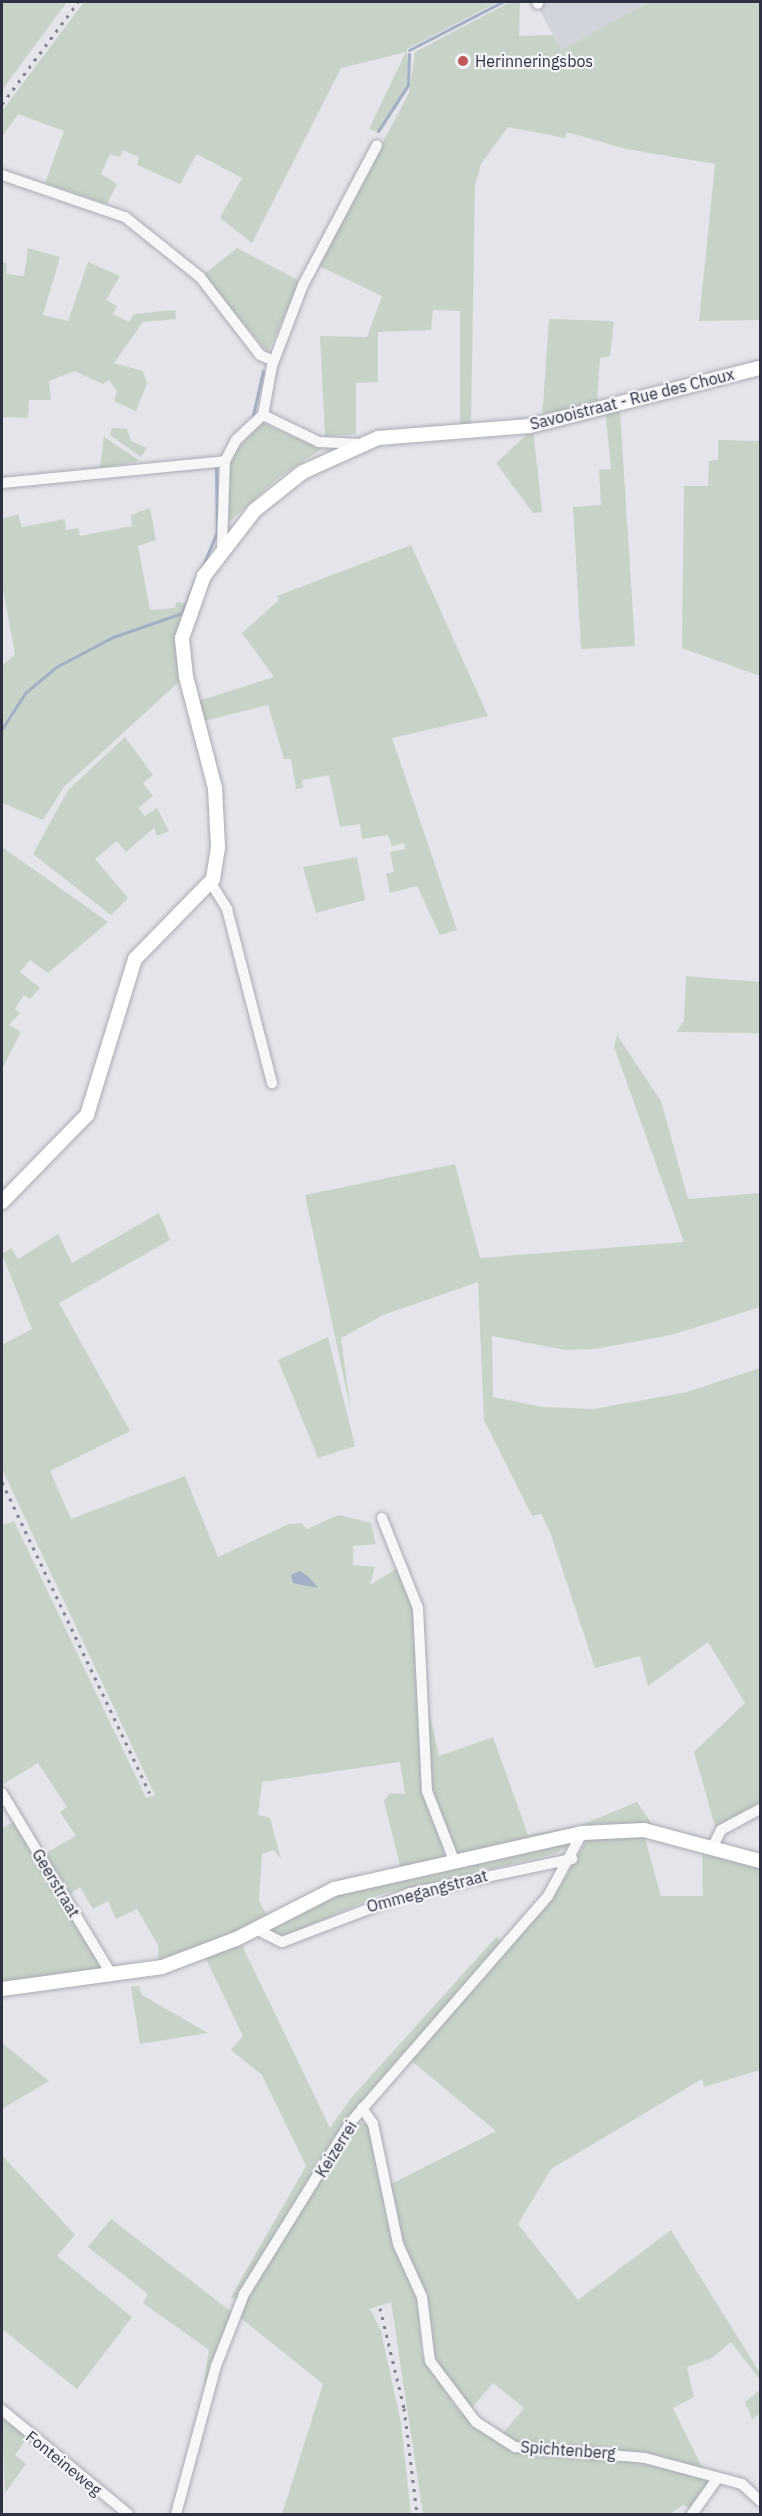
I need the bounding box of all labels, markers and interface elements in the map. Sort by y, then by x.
place label: Herinneringsbos [475,51,593,71]
marker: Herinneringsbos [456,54,470,68]
street label: Savooistraat - Rue des Choux [528,364,736,434]
street label: Geerstraat [28,1845,84,1921]
street label: Ommegangstraat [364,1866,490,1916]
street label: Keizerrei [311,2117,361,2181]
street label: Fonteineweg [22,2427,106,2499]
street label: Spichtenberg [520,2437,616,2463]

